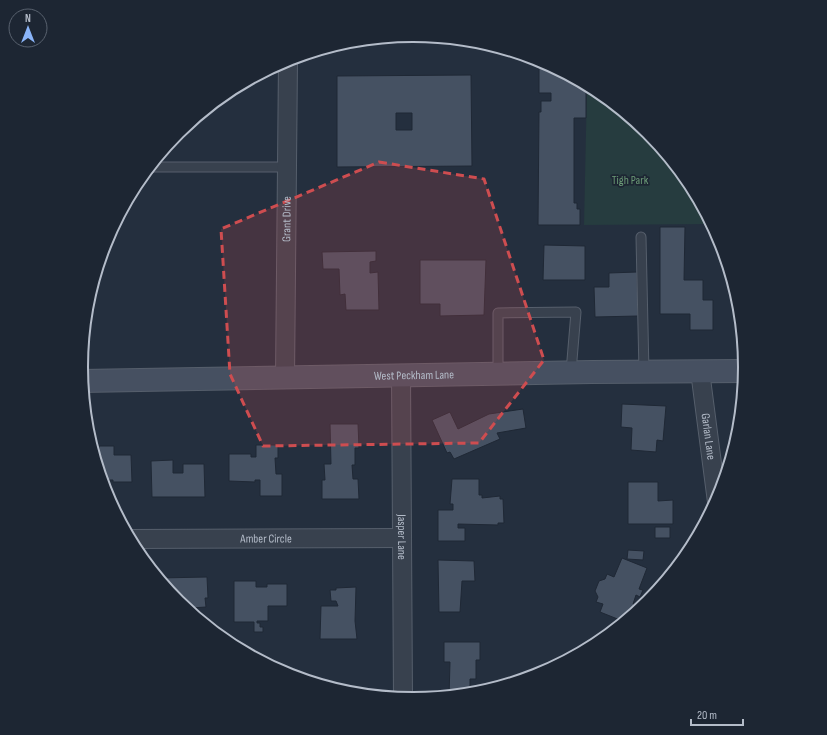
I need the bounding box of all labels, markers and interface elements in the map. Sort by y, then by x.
north arrow [8,8,48,48]
text: N [25,12,31,25]
park label: Tigh Park [612,173,649,188]
street label: Grant Drive [279,196,294,242]
street label: West Peckham Lane [374,367,454,383]
street label: Garlan Lane [698,412,719,461]
street label: Jasper Lane [394,513,410,560]
street label: Amber Circle [239,531,292,546]
scale bar [691,701,743,727]
text: 20 m [697,708,717,723]

